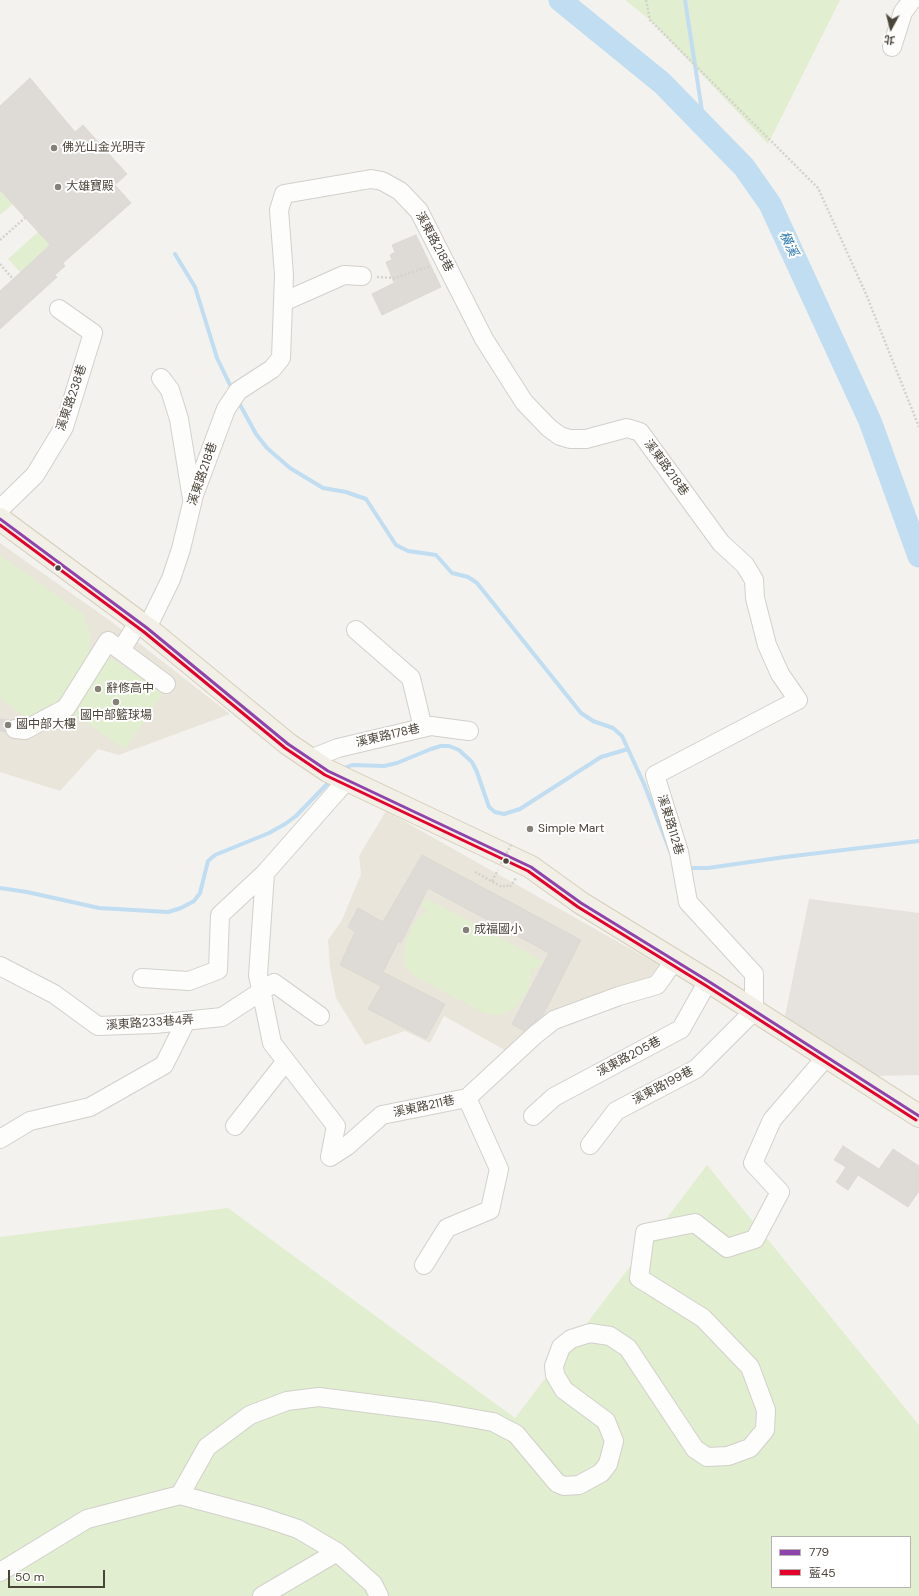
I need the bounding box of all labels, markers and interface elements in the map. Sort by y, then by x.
north arrow [871,8,911,48]
text: 北 [883,32,896,48]
place label: 佛光山金光明寺 [62,141,146,155]
marker: 佛光山金光明寺 [49,143,59,153]
place label: 大雄寶殿 [66,180,114,194]
marker: 大雄寶殿 [53,182,63,192]
street label: 溪東路218巷 [412,210,456,274]
water label: 橫溪 [775,229,801,259]
street label: 溪東路238巷 [54,363,90,433]
street label: 溪東路218巷 [641,437,691,499]
street label: 溪東路218巷 [185,440,221,508]
unlabelled marker [53,563,63,573]
place label: 辭修高中 [106,682,154,696]
marker: 辭修高中 [93,684,103,694]
marker: 國中部籃球場 [111,697,121,707]
place label: 國中部籃球場 [80,709,152,723]
place label: 國中部大樓 [16,718,76,732]
marker: 國中部大樓 [3,720,13,730]
street label: 溪東路178巷 [355,722,421,750]
street label: 溪東路112巷 [654,793,686,857]
place label: Simple Mart [538,822,604,836]
marker: Simple Mart [525,824,535,834]
unlabelled marker [501,856,511,866]
place label: 成福國小 [474,923,522,937]
marker: 成福國小 [461,925,471,935]
street label: 溪東路233巷4弄 [105,1013,195,1033]
street label: 溪東路205巷 [595,1034,663,1080]
street label: 溪東路199巷 [630,1064,696,1108]
street label: 溪東路211巷 [392,1093,456,1121]
legend [771,1536,911,1588]
text: 779 [809,1544,829,1560]
scale bar [10,1562,107,1588]
text: 藍45 [809,1565,836,1581]
text: 50 m [15,1569,44,1585]

